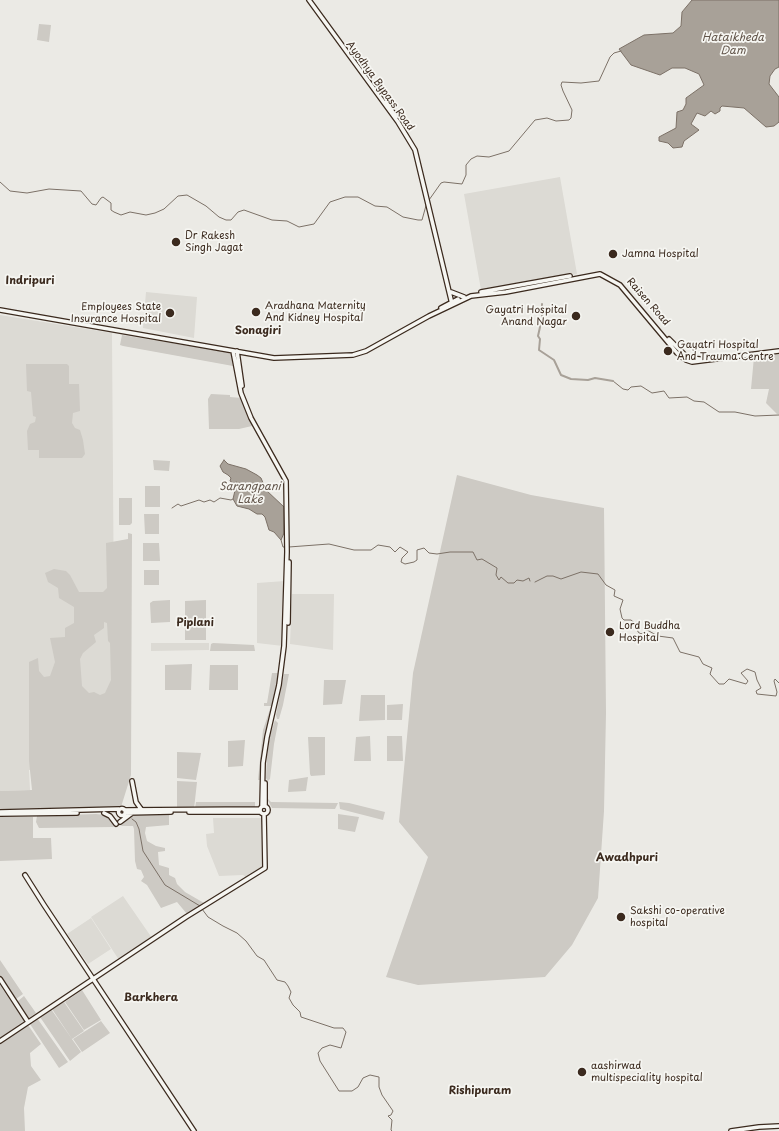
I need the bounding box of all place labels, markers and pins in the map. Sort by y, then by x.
place label: Dr Rakesh Singh Jagat [185,230,243,254]
marker: Dr Rakesh Singh Jagat [170,236,182,248]
marker: Jamna Hospital [607,248,619,260]
place label: Jamna Hospital [622,248,699,260]
place label: Aradhana Maternity And Kidney Hospital [265,300,366,324]
place label: Employees State Insurance Hospital [71,301,161,324]
place label: Gayatri Hospital Anand Nagar [485,304,567,328]
marker: Aradhana Maternity And Kidney Hospital [250,306,262,318]
marker: Employees State Insurance Hospital [164,307,176,319]
marker: Gayatri Hospital Anand Nagar [570,310,582,322]
place label: Gayatri Hospital And Trauma Centre [677,339,774,362]
marker: Gayatri Hospital And Trauma Centre [662,345,674,357]
place label: Lord Buddha Hospital [619,620,680,644]
marker: Lord Buddha Hospital [604,626,616,638]
place label: Sakshi co-operative hospital [630,905,725,928]
marker: Sakshi co-operative hospital [615,911,627,923]
place label: aashirwad multispeciality hospital [591,1060,703,1084]
marker: aashirwad multispeciality hospital [576,1066,588,1078]

